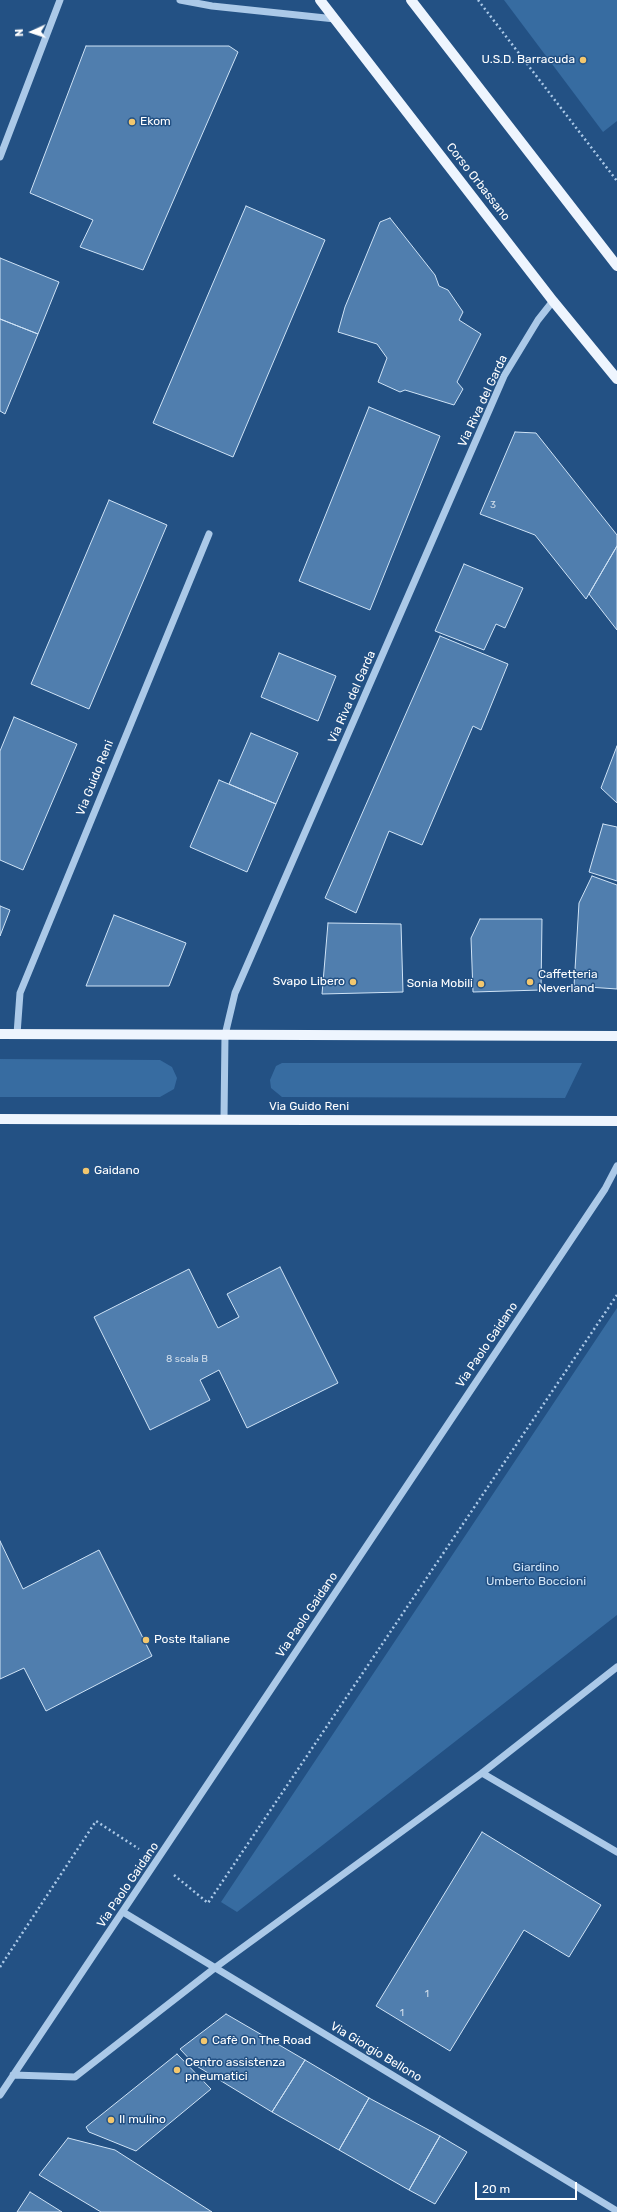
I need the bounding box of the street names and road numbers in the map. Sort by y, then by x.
street label: Corso Orbassano [443,140,513,224]
street label: Via Riva del Garda [455,353,511,449]
street label: Via Riva del Garda [325,649,379,745]
street label: Via Guido Reni [73,738,117,818]
street label: Via Guido Reni [269,1100,349,1114]
street label: Via Paolo Gaidano [453,1300,521,1390]
street label: Via Paolo Gaidano [273,1570,341,1660]
street label: Via Paolo Gaidano [94,1840,162,1930]
street label: Via Giorgio Bellono [328,2019,424,2085]

